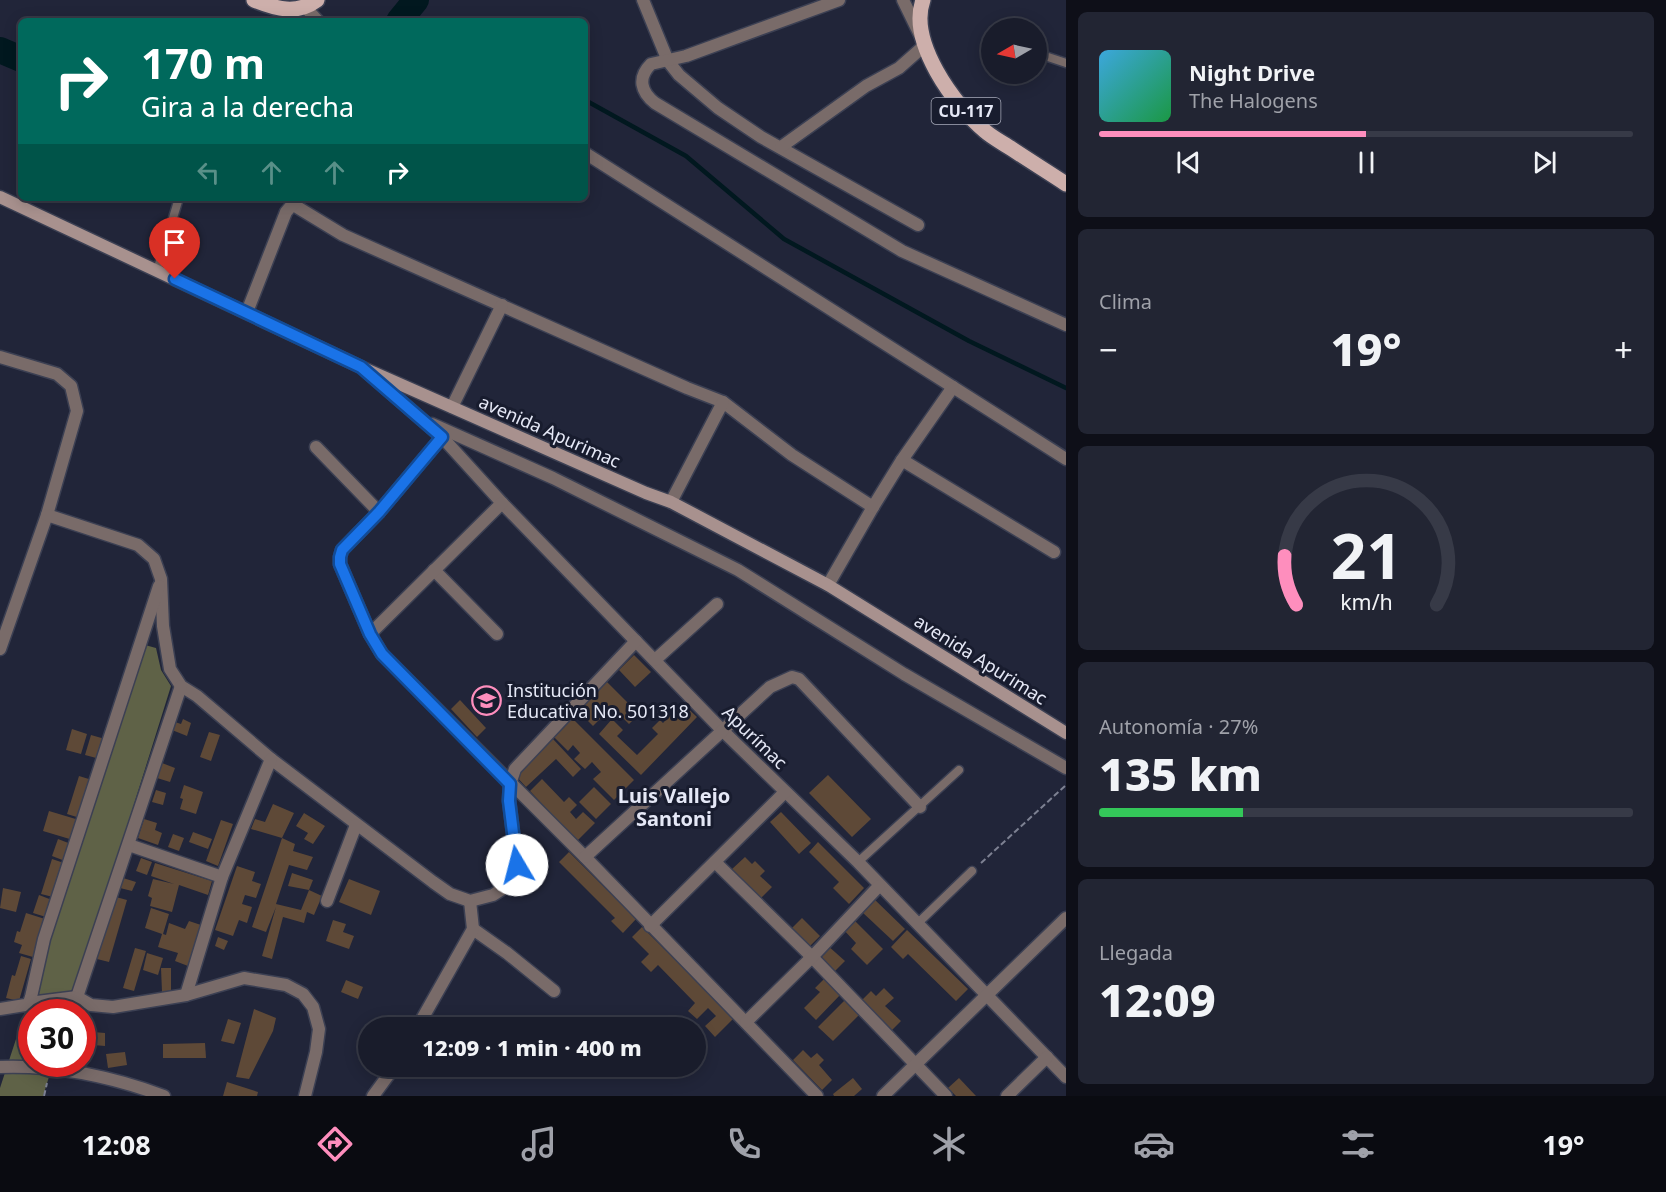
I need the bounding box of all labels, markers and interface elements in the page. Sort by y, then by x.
north arrow [981,18,1047,84]
map controls [981,18,1047,84]
text: 170 m [141,34,265,91]
icon: right [42,42,120,120]
text: Night Drive [1189,57,1315,87]
text: The Halogens [1189,87,1318,114]
text: Gira a la derecha [141,88,354,125]
road number: CU-117 [932,98,1000,124]
icon: previous [1172,146,1205,179]
icon: pause [1350,146,1383,179]
icon: next [1528,146,1561,179]
icon: left [192,156,225,189]
icon: ahead [255,156,288,189]
icon: ahead [318,156,351,189]
icon: right [381,156,414,189]
pin [149,217,200,279]
icon: arrive [158,226,191,259]
text: Clima [1099,288,1152,315]
text: 19° [1330,318,1402,379]
text: − [1099,327,1118,372]
text: + [1614,327,1633,372]
street label: avenida Apurimac [476,389,625,473]
text: 21 [1330,512,1402,597]
text: km/h [1340,587,1392,616]
street label: avenida Apurimac [910,608,1052,710]
place label: Institución Educativa No. 501318 [507,678,689,723]
school or university icon: Institución Educativa No. 501318 [470,684,502,716]
street label: Apurímac [717,700,793,774]
text: Autonomía · 27% [1099,713,1258,740]
text: 135 km [1099,743,1262,804]
district label: Luis Vallejo Santoni [618,782,730,832]
position arrow [485,833,549,897]
text: Llegada [1099,939,1173,966]
text: 12:09 [1099,969,1216,1030]
speed limit sign: 30 [18,999,96,1077]
text: 12:09 · 1 min · 400 m [422,1032,642,1062]
icon: directions [314,1123,356,1165]
icon: music [518,1123,560,1165]
icon: phone [723,1123,765,1165]
icon: climate [928,1123,970,1165]
icon: car [1133,1123,1175,1165]
icon: filters [1337,1123,1379,1165]
text: 12:08 [81,1126,151,1163]
text: 19° [1542,1126,1585,1163]

